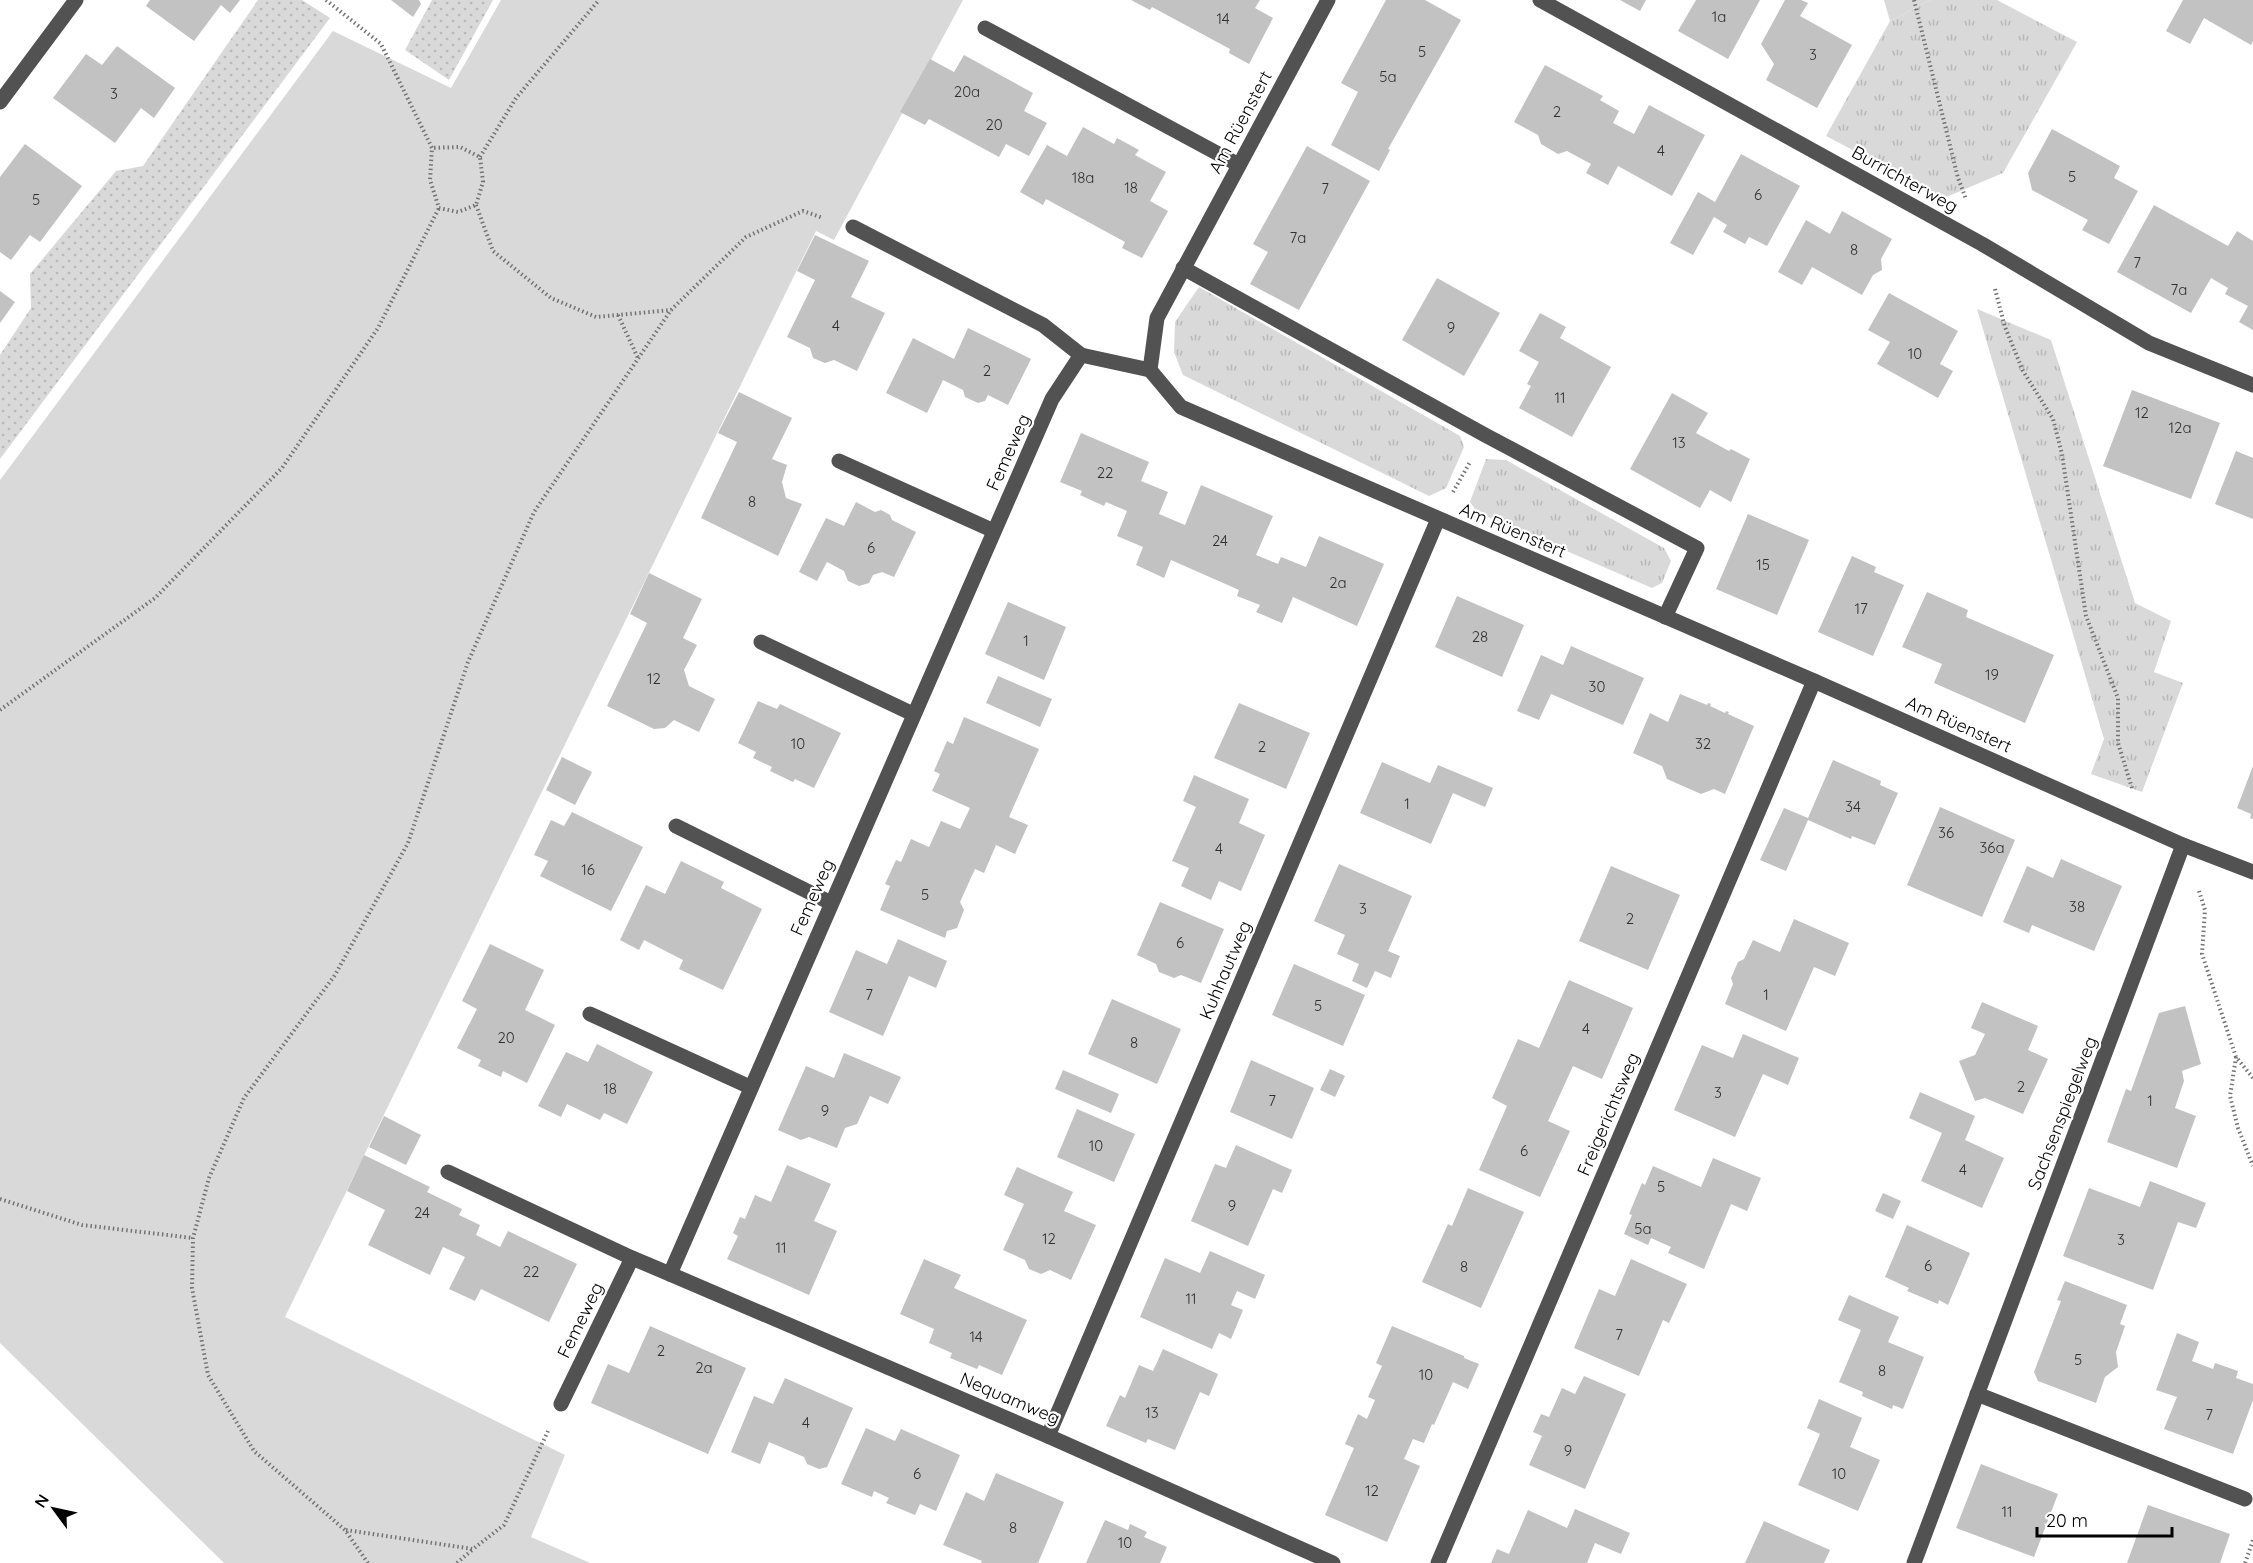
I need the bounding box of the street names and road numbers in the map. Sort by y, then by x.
street label: Am Rüenstert [1203,67,1277,177]
street label: Burrichterweg [1848,140,1962,218]
street label: Femeweg [981,410,1035,494]
street label: Am Rüenstert [1456,497,1570,563]
street label: Am Rüenstert [1903,690,2015,758]
street label: Femeweg [785,855,839,939]
street label: Kuhhautweg [1194,917,1256,1023]
street label: Sachsenspiegelweg [2022,1033,2102,1193]
street label: Freigerichtsweg [1572,1049,1644,1179]
street label: Femeweg [552,1278,608,1362]
street label: Nequamweg [956,1367,1064,1429]

